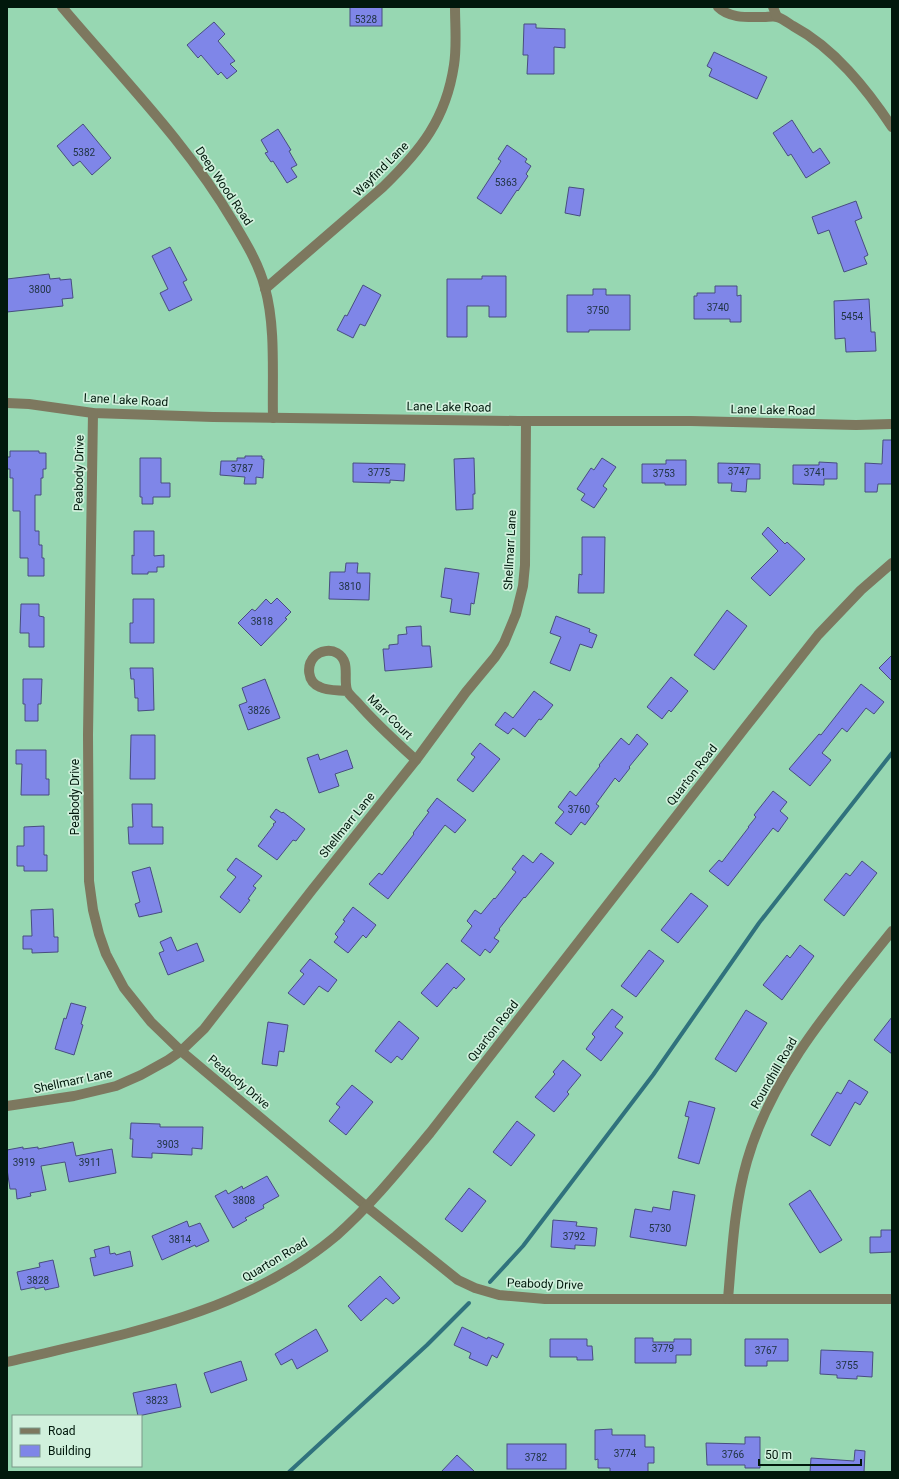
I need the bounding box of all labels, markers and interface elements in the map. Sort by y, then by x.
house number: 5328 [355,14,378,25]
street label: Wayfind Lane [351,139,411,199]
street label: Deep Wood Road [193,144,255,228]
house number: 5382 [73,147,96,158]
house number: 5363 [495,177,517,188]
house number: 3800 [29,284,52,295]
house number: 3740 [707,302,730,313]
house number: 3750 [587,305,610,316]
house number: 5454 [841,311,864,322]
street label: Lane Lake Road [83,391,169,409]
street label: Lane Lake Road [406,399,492,415]
street label: Lane Lake Road [730,402,816,418]
street label: Peabody Drive [71,435,87,511]
house number: 3787 [231,463,254,474]
house number: 3747 [728,466,751,477]
house number: 3775 [368,467,391,478]
house number: 3741 [804,467,826,478]
house number: 3753 [653,468,675,479]
street label: Shellmarr Lane [501,510,519,590]
house number: 3810 [339,581,362,592]
house number: 3818 [251,616,274,627]
street label: Marr Court [365,692,415,742]
house number: 3826 [248,705,271,716]
street label: Quarton Road [664,742,720,808]
street label: Peabody Drive [68,759,82,835]
street label: Shellmarr Lane [316,789,378,861]
house number: 3760 [568,804,591,815]
street label: Quarton Road [465,998,521,1064]
street label: Roundhill Road [748,1035,800,1111]
street label: Peabody Drive [205,1052,273,1112]
street label: Shellmarr Lane [32,1066,114,1096]
house number: 3903 [157,1139,179,1150]
house number: 3919 [13,1157,35,1168]
house number: 3911 [79,1157,101,1168]
house number: 3808 [233,1195,256,1206]
house number: 5730 [649,1223,672,1234]
house number: 3792 [563,1231,586,1242]
house number: 3814 [169,1234,192,1245]
street label: Quarton Road [240,1235,310,1285]
house number: 3828 [27,1275,50,1286]
street label: Peabody Drive [507,1276,583,1292]
house number: 3779 [652,1343,674,1354]
house number: 3767 [755,1345,778,1356]
house number: 3755 [836,1360,859,1371]
house number: 3823 [146,1395,168,1406]
legend [12,1415,142,1467]
text: Road [48,1424,76,1438]
scale bar [759,1441,861,1467]
text: Building [48,1444,91,1458]
house number: 3774 [614,1448,637,1459]
text: 50 m [765,1448,792,1462]
house number: 3766 [722,1449,745,1460]
house number: 3782 [525,1452,548,1463]

